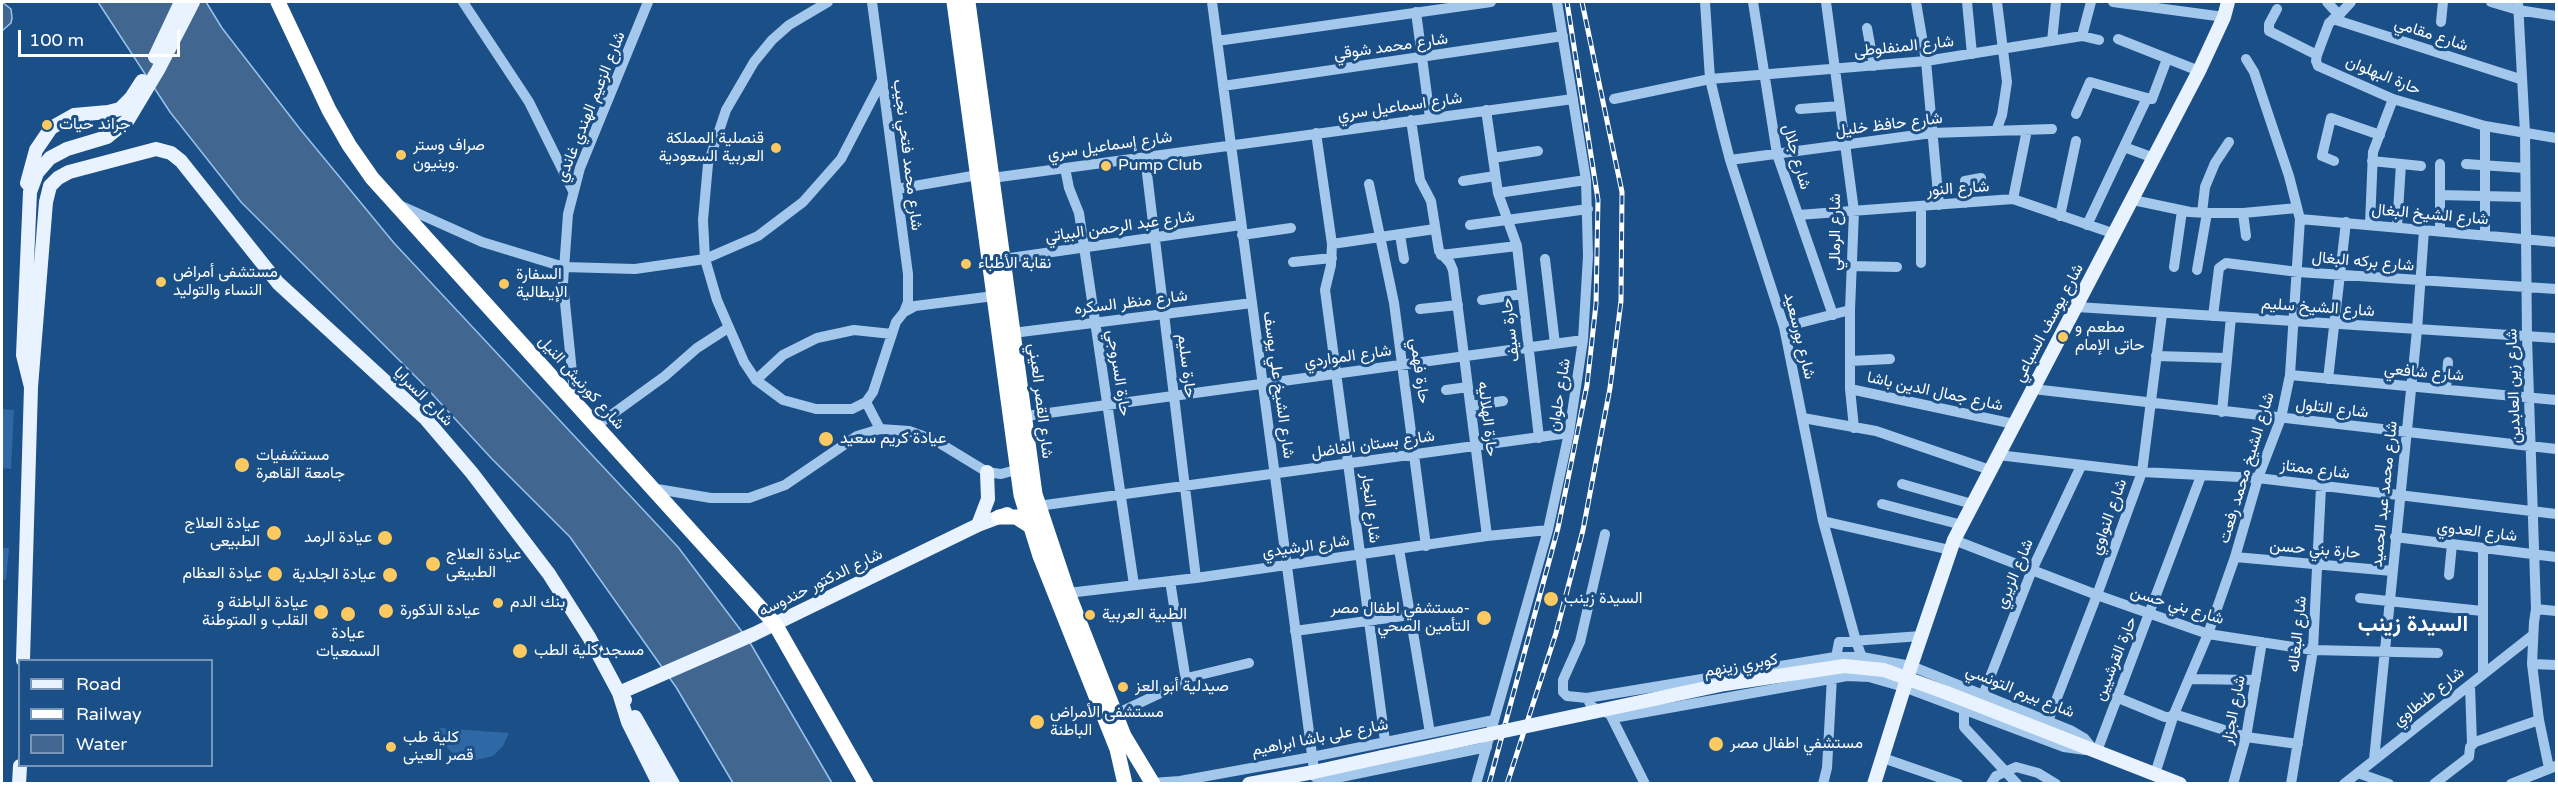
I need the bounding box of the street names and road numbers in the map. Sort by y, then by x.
street label: شارع مقامي [2392,14,2470,56]
street label: شارع الزعيم الهندي غاندي [552,29,630,185]
street label: شارع محمد شوقي [1333,29,1449,65]
street label: شارع المنفلوطى [1853,32,1955,62]
street label: حارة البهلوان [2343,52,2423,100]
street label: شارع محمد فتحي نجيب [888,78,926,232]
street label: شارع اسماعيل سري [1336,89,1464,125]
street label: شارع حافظ خليل [1834,109,1944,141]
street label: شارع جلال [1778,122,1814,192]
street label: شارع إسماعيل سري [1046,128,1174,164]
street label: شارع النور [1926,177,1990,201]
street label: شارع الرمالي [1826,193,1846,271]
street label: شارع الشيخ البغال [2371,200,2489,230]
street label: شارع عبد الرحمن البياتي [1044,207,1196,247]
street label: شارع بركه البغال [2311,248,2415,276]
street label: شارع يوسف السباعي [2010,261,2088,385]
street label: شارع منظر السكره [1073,287,1189,319]
street label: شارع بورسعيد [1779,291,1819,381]
street label: شارع الشيخ سليم [2261,294,2375,322]
street label: حارة سيف [1498,297,1524,363]
street label: شارع الشيخ علي يوسف [1258,310,1298,460]
street label: شارع زين العابدين [2502,328,2526,444]
street label: حارة السروجي [1102,329,1134,417]
street label: شارع كورنيش النيل [534,332,628,434]
street label: حارة سليم [1173,333,1199,399]
street label: حارة فهمي [1405,337,1433,405]
street label: شارع المواردي [1303,341,1393,373]
street label: شارع القصر العيني [1023,342,1057,460]
street label: شارع حلوان [1545,357,1575,433]
street label: شارع شافعي [2383,360,2465,386]
street label: شارع السرايا [389,363,457,431]
street label: شارع جمال الدين باشا [1865,368,2005,416]
street label: حارة الهلاليه [1473,380,1501,458]
street label: شارع الشيخ محمد رفعت [2215,390,2279,546]
street label: شارع التلول [2294,395,2370,423]
street label: شارع محمد عبد الحميد [2368,420,2402,568]
street label: شارع بستان الفاضل [1310,427,1436,463]
street label: شارع ممتاز [2279,456,2351,484]
street label: شارع النجار [1356,472,1384,544]
street label: شارع النواوي [2086,476,2132,558]
street label: شارع العدوي [2436,518,2518,546]
street label: شارع الرشيدي [1261,531,1351,563]
street label: شارع الزيري [1992,536,2038,612]
street label: حارة بني حسن [2269,536,2361,564]
street label: شارع الدكتور حندوسه [756,545,886,621]
street label: شارع بني حسن [2128,583,2226,629]
street label: شارع البغاله [2284,595,2312,673]
street label: حارة القرشيين [2090,614,2142,704]
street label: كوبري زينهم [1703,650,1779,682]
street label: شارع بيرم التونسي [1963,661,2077,723]
street label: شارع طنطاوي [2389,663,2469,731]
street label: شارع الجزار [2218,674,2250,746]
street label: شارع على باشا ابراهيم [1250,715,1390,761]

